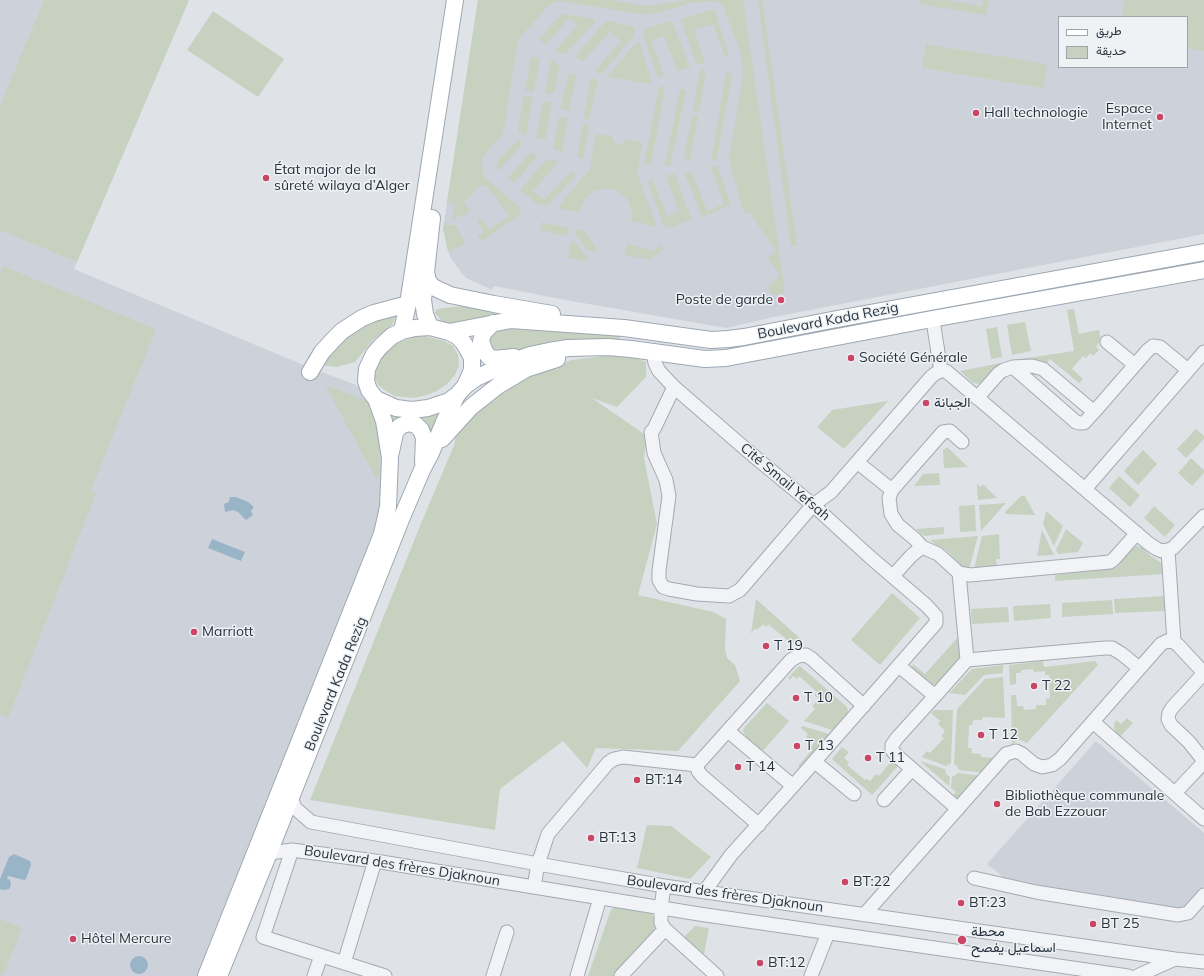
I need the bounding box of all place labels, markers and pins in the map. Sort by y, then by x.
place label: Espace Internet [1102,101,1152,134]
place label: Hall technologie [984,105,1088,121]
marker: Hall technologie [971,108,981,118]
marker: Espace Internet [1155,112,1165,122]
place label: État major de la sûreté wilaya d’Alger [274,162,410,194]
marker: État major de la sûreté wilaya d’Alger [261,173,271,183]
place label: Poste de garde [676,292,773,308]
marker: Poste de garde [776,295,786,305]
place label: Société Générale [859,350,968,366]
marker: Société Générale [846,353,856,363]
place label: الجبانة [934,395,971,411]
marker: الجبانة [921,398,931,408]
place label: Marriott [202,624,253,640]
marker: Marriott [189,627,199,637]
place label: T 19 [774,638,803,654]
marker: T 19 [761,641,771,651]
place label: T 22 [1042,678,1071,694]
marker: T 22 [1029,681,1039,691]
place label: T 10 [804,690,833,706]
marker: T 10 [791,693,801,703]
place label: T 12 [989,727,1018,743]
marker: T 12 [976,730,986,740]
place label: T 13 [805,738,834,754]
marker: T 13 [792,741,802,751]
place label: T 11 [876,750,905,766]
marker: T 11 [863,753,873,763]
place label: T 14 [746,759,775,775]
marker: T 14 [733,762,743,772]
place label: BT:14 [645,772,682,788]
marker: BT:14 [632,775,642,785]
place label: Bibliothèque communale de Bab Ezzouar [1005,788,1164,820]
marker: Bibliothèque communale de Bab Ezzouar [992,799,1002,809]
place label: BT:13 [599,830,636,846]
marker: BT:13 [586,833,596,843]
place label: BT:22 [853,874,890,890]
marker: BT:22 [840,877,850,887]
place label: BT:23 [969,895,1006,911]
marker: BT:23 [956,898,966,908]
place label: BT 25 [1101,916,1139,932]
marker: BT 25 [1088,919,1098,929]
place label: محطة اسماعيل يفصح [971,924,1056,956]
place label: Hôtel Mercure [81,931,171,947]
marker: Hôtel Mercure [68,934,78,944]
marker: محطة اسماعيل يفصح [956,934,968,946]
place label: BT:12 [768,955,805,971]
marker: BT:12 [755,958,765,968]

